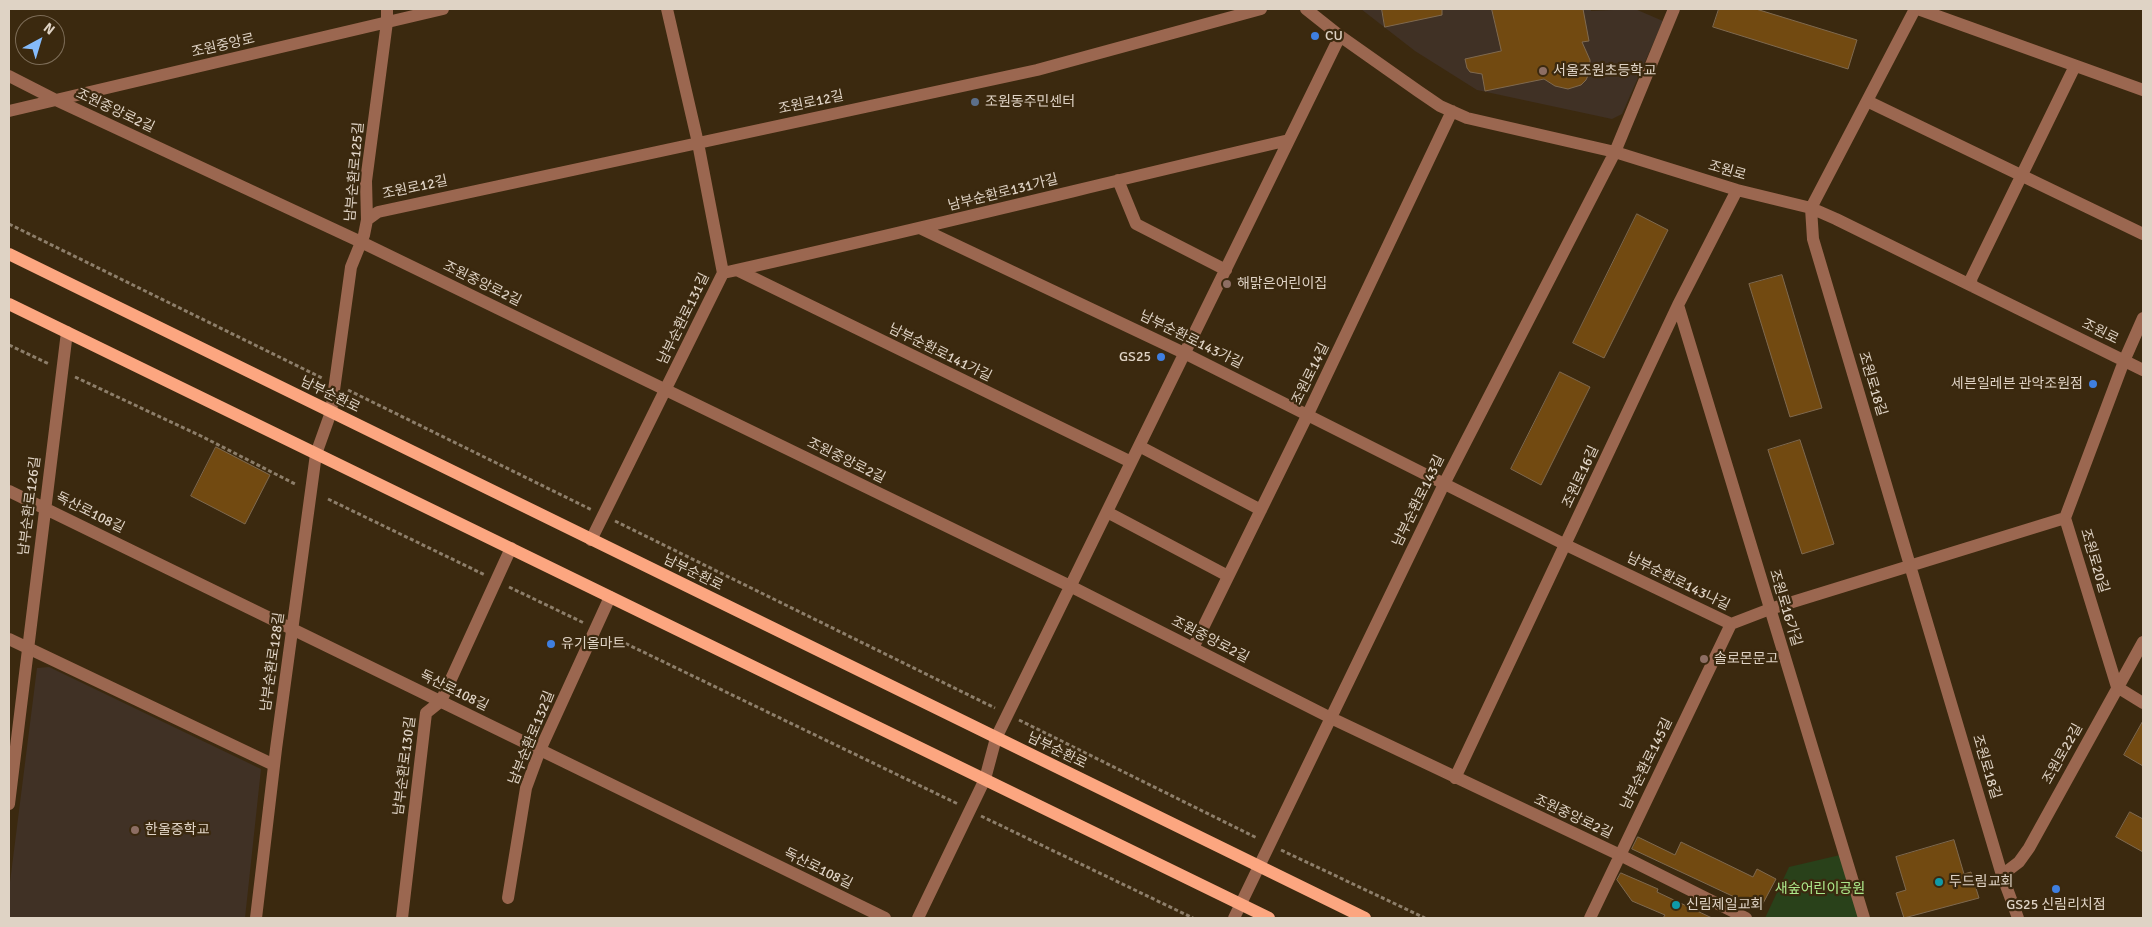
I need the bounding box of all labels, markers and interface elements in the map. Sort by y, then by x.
north arrow [15,15,65,65]
text: N [40,19,58,38]
place label: CU [1325,28,1343,44]
marker: CU [1309,30,1321,42]
street label: 조원중앙로 [190,31,256,61]
place label: 서울조원초등학교 [1553,63,1656,79]
marker: 서울조원초등학교 [1537,65,1549,77]
street label: 조원중앙로2길 [73,85,157,137]
street label: 조원로12길 [777,88,845,118]
place label: 조원동주민센터 [985,94,1075,110]
marker: 조원동주민센터 [969,96,981,108]
street label: 남부순환로125길 [342,121,368,223]
street label: 조원로 [1706,158,1748,184]
street label: 남부순환로131가길 [946,171,1060,215]
street label: 조원로12길 [381,173,449,203]
street label: 조원중앙로2길 [440,258,524,310]
street label: 남부순환로131길 [655,270,713,368]
place label: 해맑은어린이집 [1237,276,1327,292]
marker: 해맑은어린이집 [1221,278,1233,290]
street label: 남부순환로143가길 [1137,308,1245,372]
street label: 조원로 [2079,316,2121,348]
street label: 남부순환로141가길 [886,321,994,385]
street label: 조원로14길 [1289,340,1333,408]
place label: GS25 [1119,349,1151,365]
street label: 조원로18길 [1854,350,1890,418]
marker: GS25 [1155,351,1167,363]
street label: 남부순환로 [297,373,363,417]
place label: 세븐일레븐 관악조원점 [1951,376,2083,392]
marker: 세븐일레븐 관악조원점 [2087,378,2099,390]
street label: 조원중앙로2길 [804,435,888,487]
street label: 조원로16길 [1559,443,1603,511]
street label: 남부순환로143길 [1390,452,1448,550]
street label: 남부순환로126길 [16,455,44,557]
street label: 독산로108길 [53,489,127,537]
street label: 조원로20길 [2076,527,2112,595]
street label: 남부순환로143나길 [1624,550,1732,614]
street label: 남부순환로 [660,551,726,595]
street label: 조원로16가길 [1765,568,1805,648]
street label: 남부순환로128길 [258,611,288,713]
street label: 조원중앙로2길 [1168,613,1252,667]
place label: 유기올마트 [561,636,625,652]
marker: 유기올마트 [545,638,557,650]
place label: 솔로몬문고 [1714,651,1778,667]
marker: 솔로몬문고 [1698,653,1710,665]
street label: 독산로108길 [417,667,491,715]
street label: 남부순환로132길 [505,689,559,787]
street label: 남부순환로130길 [391,715,419,817]
street label: 남부순환로145길 [1618,715,1676,813]
street label: 조원로22길 [2039,721,2087,787]
street label: 남부순환로 [1024,729,1090,773]
street label: 조원로18길 [1968,733,2004,801]
street label: 조원중앙로2길 [1531,791,1615,843]
place label: 한울중학교 [145,822,209,838]
marker: 한울중학교 [129,824,141,836]
street label: 독산로108길 [781,845,855,893]
place label: 두드림교회 [1949,874,2013,890]
marker: 두드림교회 [1933,876,1945,888]
park label: 새숲어린이공원 [1775,881,1865,897]
marker: GS25 신림리치점 [2050,883,2062,895]
place label: 신림제일교회 [1686,897,1763,913]
place label: GS25 신림리치점 [2006,897,2106,913]
marker: 신림제일교회 [1670,899,1682,911]

